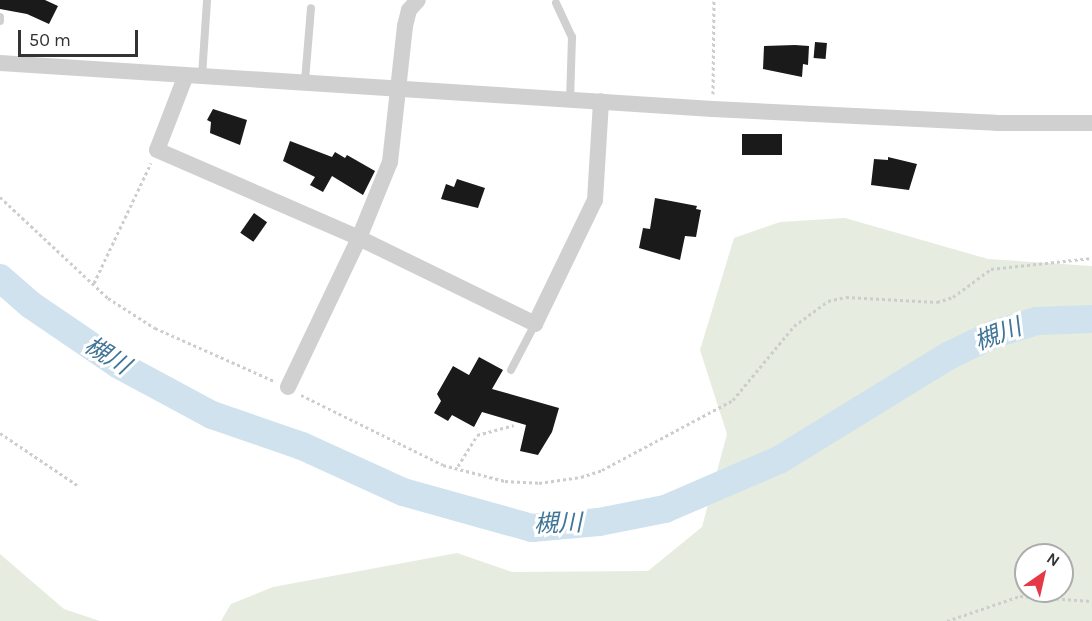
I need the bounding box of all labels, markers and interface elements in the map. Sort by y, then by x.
scale bar [21,18,141,56]
text: 50 m [29,29,71,51]
water label: 槻川 [970,313,1026,357]
water label: 槻川 [79,331,135,381]
water label: 槻川 [534,509,582,539]
north arrow [1014,543,1074,603]
text: N [1043,548,1063,570]

